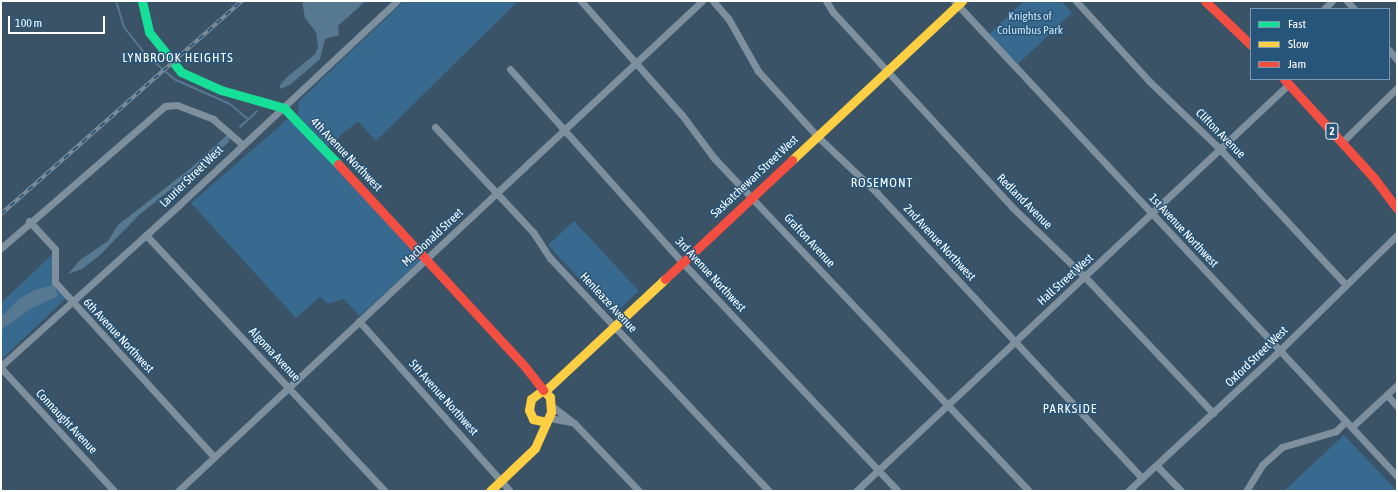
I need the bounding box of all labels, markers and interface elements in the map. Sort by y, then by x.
scale bar [10,8,107,34]
legend [1250,8,1390,80]
park label: Knights of Columbus Park [997,10,1063,38]
text: 100 m [15,16,42,30]
text: Fast [1288,17,1306,31]
text: Slow [1288,37,1309,51]
district label: LYNBROOK HEIGHTS [122,50,234,66]
text: Jam [1288,57,1306,71]
street label: Clifton Avenue [1192,106,1248,162]
street label: 4th Avenue Northwest [307,115,385,195]
road number: 2 [1325,122,1339,140]
street label: Saskatchewan Street West [708,133,802,221]
street label: Laurier Street West [157,143,227,211]
street label: Redland Avenue [993,171,1055,233]
district label: ROSEMONT [851,175,913,191]
street label: 1st Avenue Northwest [1145,191,1221,271]
street label: 2nd Avenue Northwest [900,202,978,284]
street label: MacDonald Street [399,206,467,270]
street label: Grafton Avenue [780,211,838,271]
street label: 3rd Avenue Northwest [672,235,748,315]
street label: Hall Street West [1035,251,1097,309]
street label: Henleaze Avenue [577,270,639,336]
street label: 6th Avenue Northwest [80,296,156,376]
street label: Oxford Street West [1223,324,1291,390]
street label: Algoma Avenue [245,325,303,385]
street label: 5th Avenue Northwest [405,357,481,439]
street label: Connaught Avenue [32,387,100,457]
district label: PARKSIDE [1043,401,1097,417]

